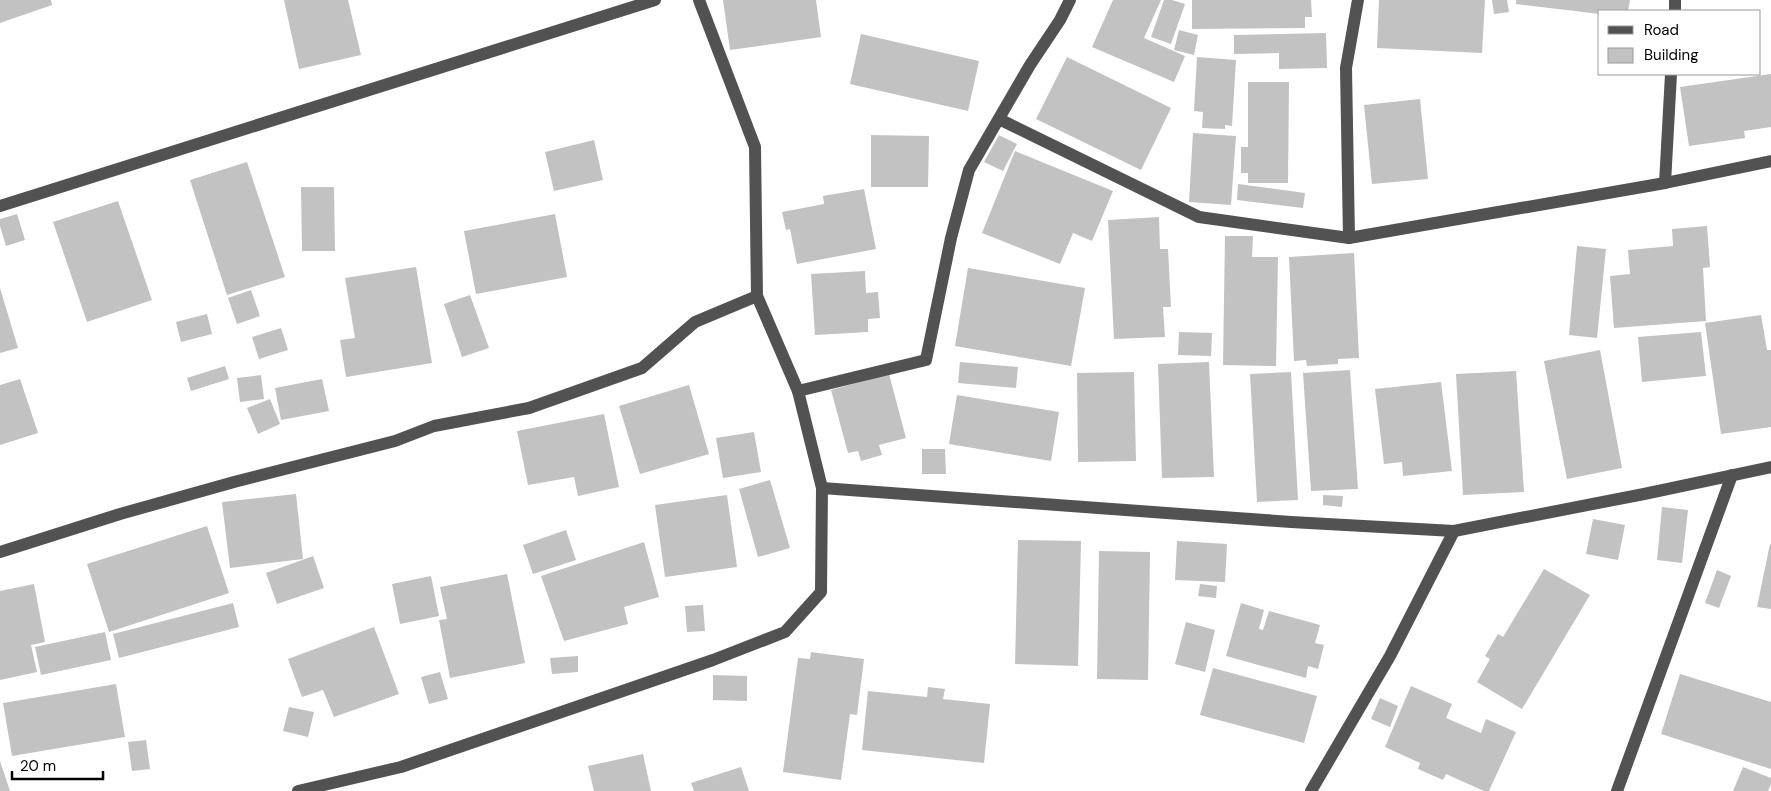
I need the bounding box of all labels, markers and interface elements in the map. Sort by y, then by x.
legend [1598,10,1761,75]
text: Road [1644,20,1679,40]
text: Building [1644,45,1699,65]
scale bar [12,748,104,780]
text: 20 m [20,756,56,776]

